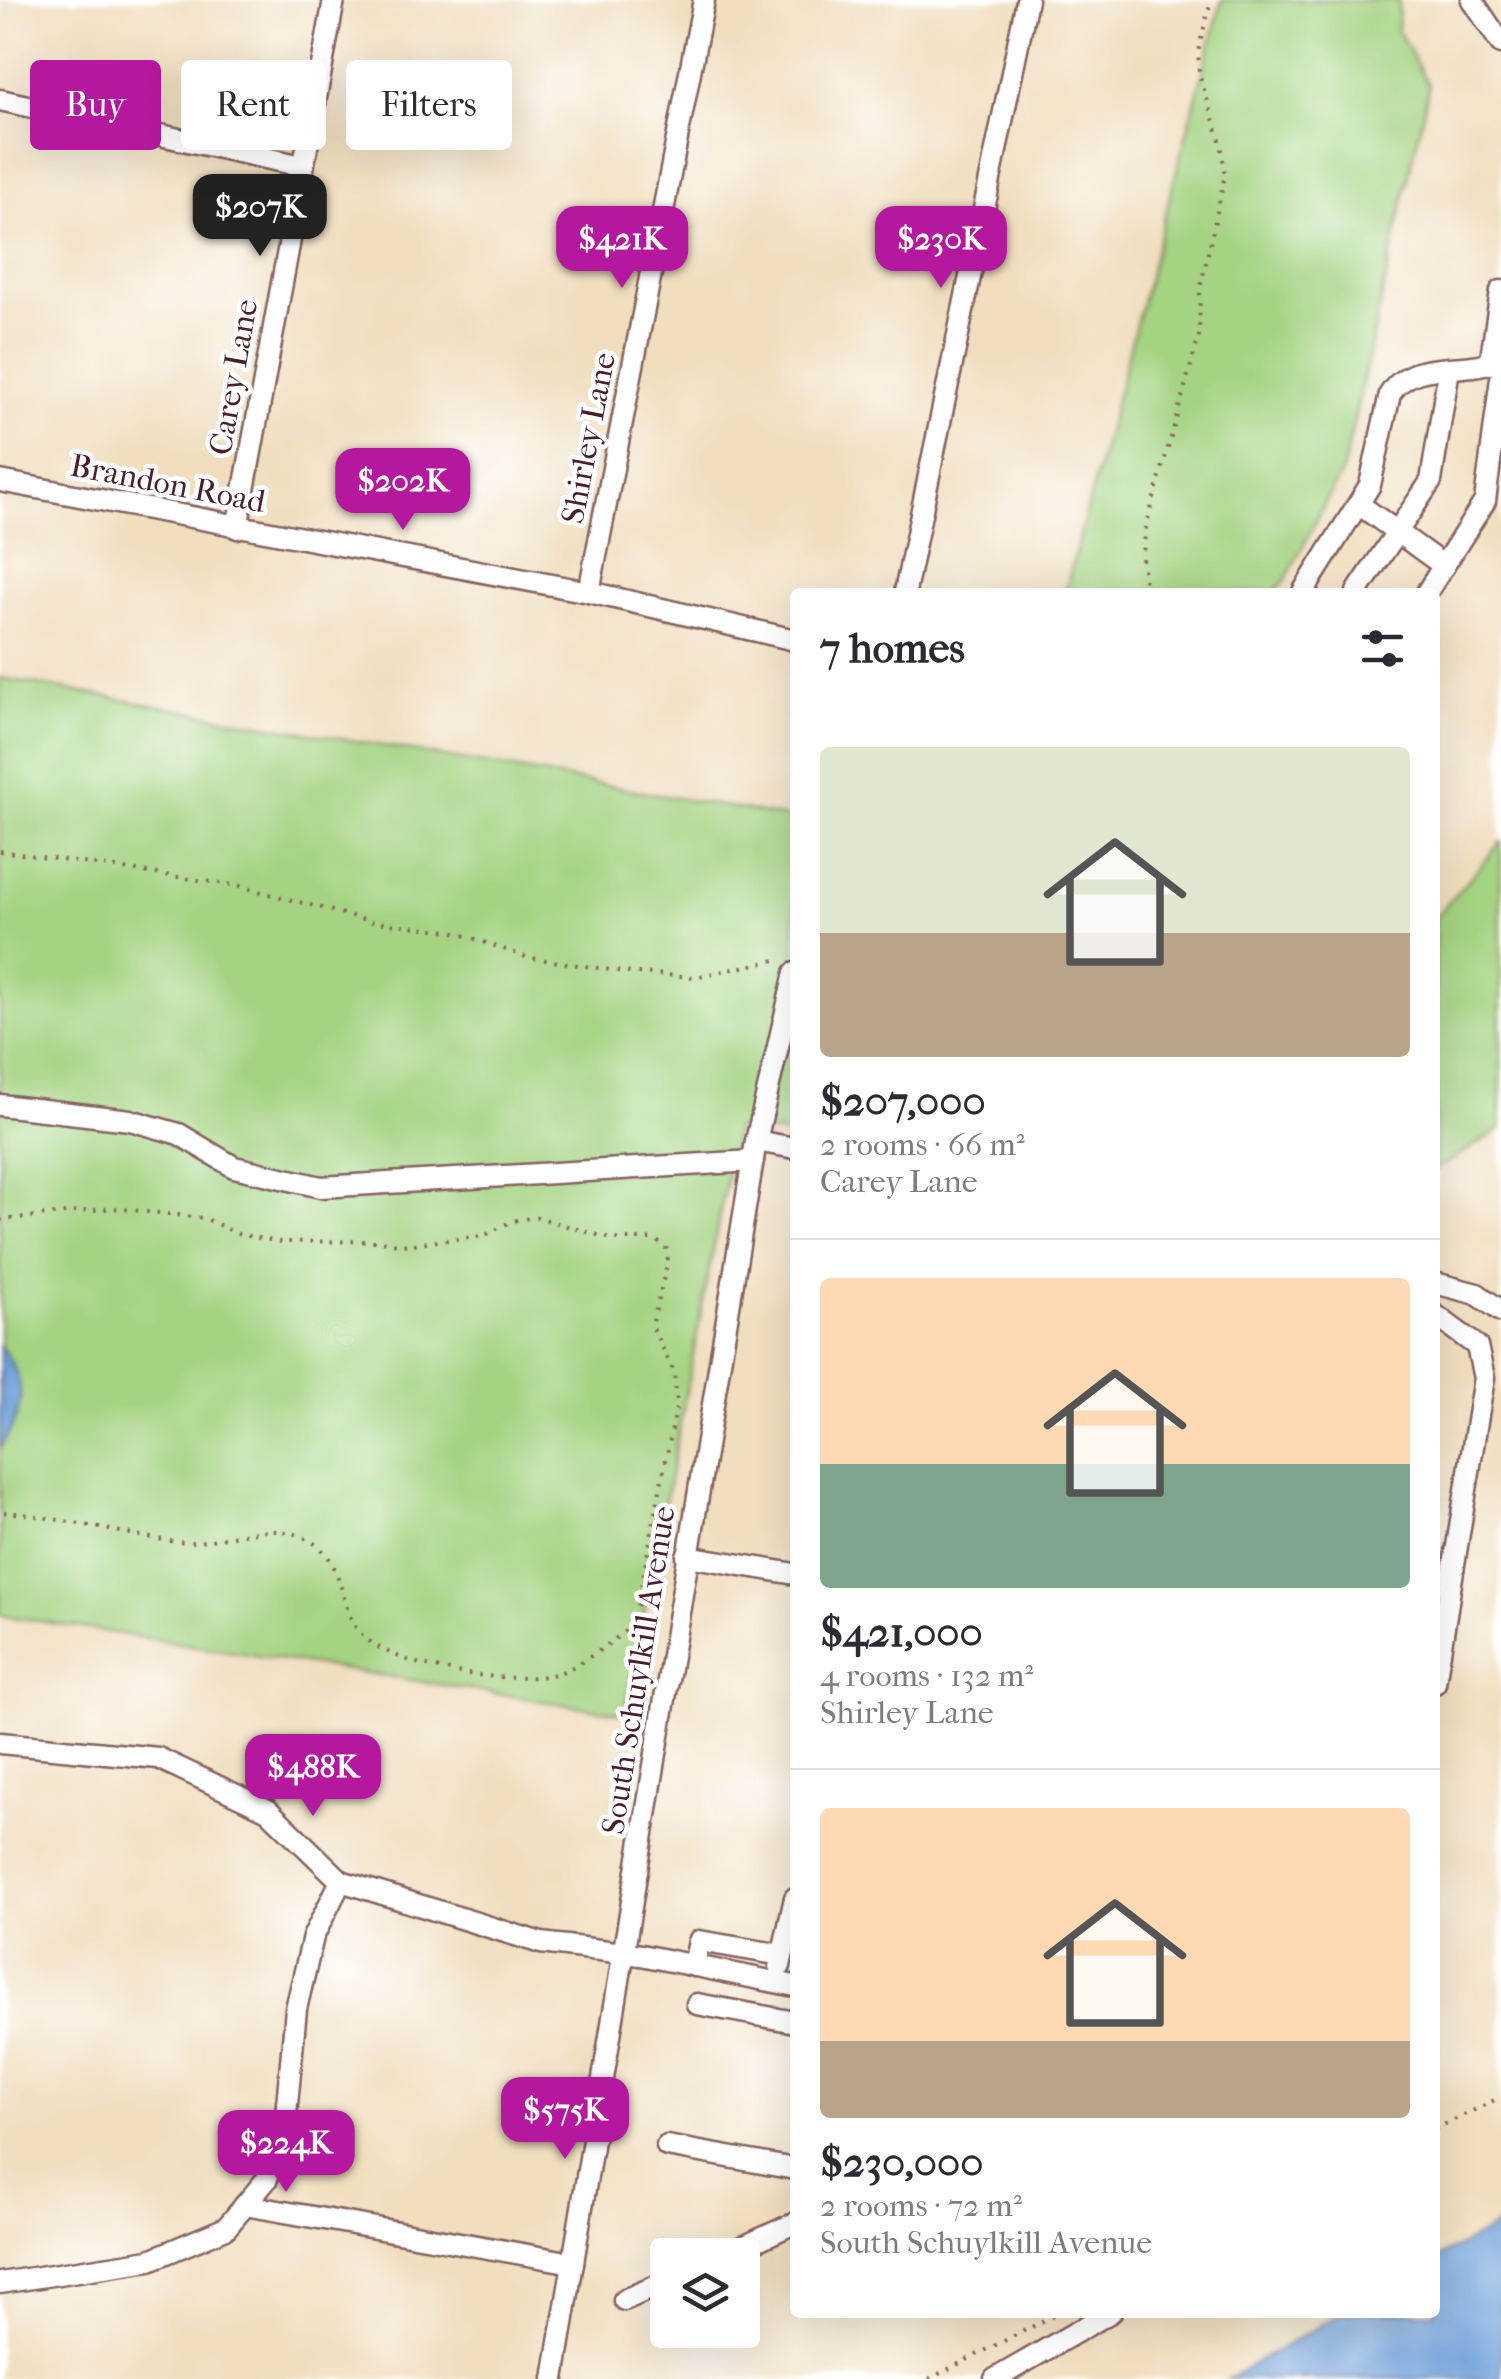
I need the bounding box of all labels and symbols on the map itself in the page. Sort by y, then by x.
pin: $207K [190,174,330,259]
pin: $421K [552,206,692,291]
pin: $230K [871,206,1011,291]
street label: Carey Lane [202,296,265,458]
street label: Shirley Lane [554,349,623,527]
street label: Brandon Road [67,446,269,521]
pin: $202K [333,448,473,533]
street label: South Schuylkill Avenue [594,1503,683,1837]
pin: $488K [243,1734,383,1819]
pin: $575K [495,2077,635,2162]
pin: $224K [216,2110,356,2195]

